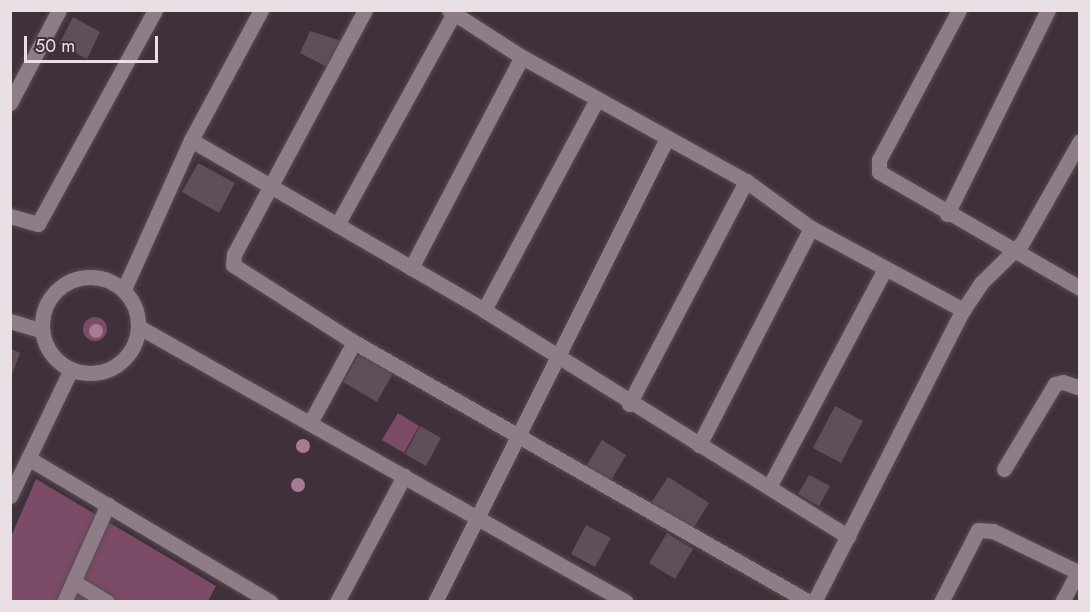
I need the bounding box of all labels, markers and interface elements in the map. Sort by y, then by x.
scale bar [27,24,160,62]
text: 50 m [35,33,75,59]

